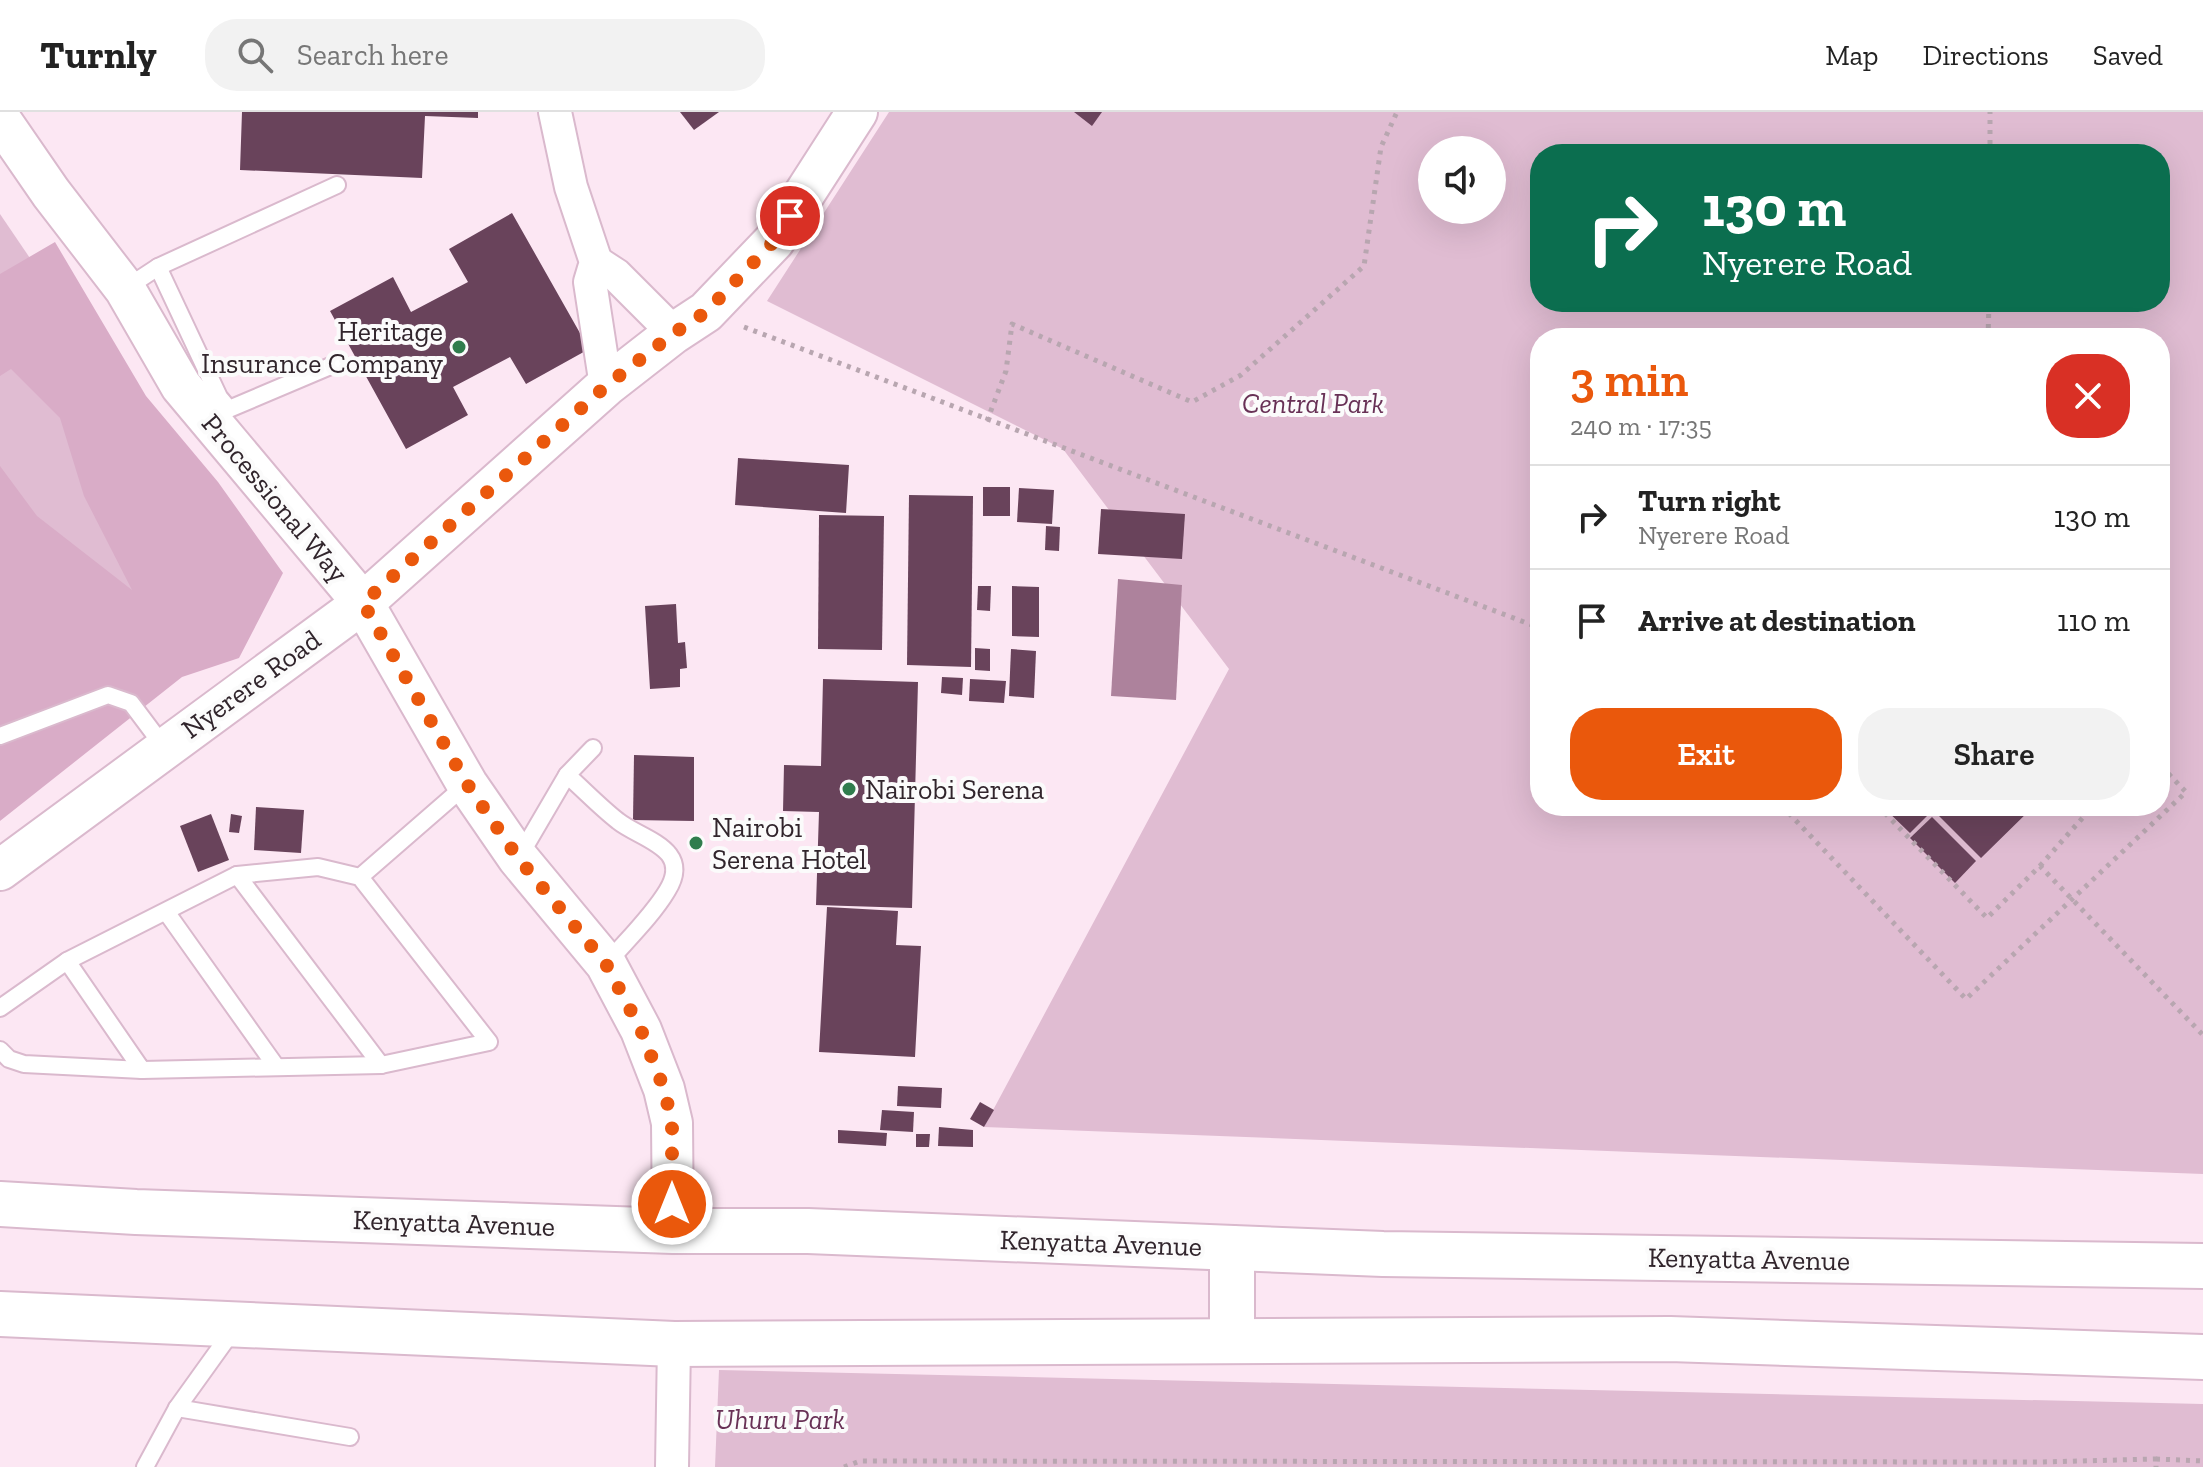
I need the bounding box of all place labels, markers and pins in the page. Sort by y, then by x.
pin [756,182,824,250]
place label: Heritage Insurance Company [201,315,444,380]
marker: Heritage Insurance Company [450,338,468,356]
place label: Nairobi Serena [865,773,1045,806]
marker: Nairobi Serena [840,780,858,798]
place label: Nairobi Serena Hotel [712,811,867,876]
marker: Nairobi Serena Hotel [687,834,705,852]

